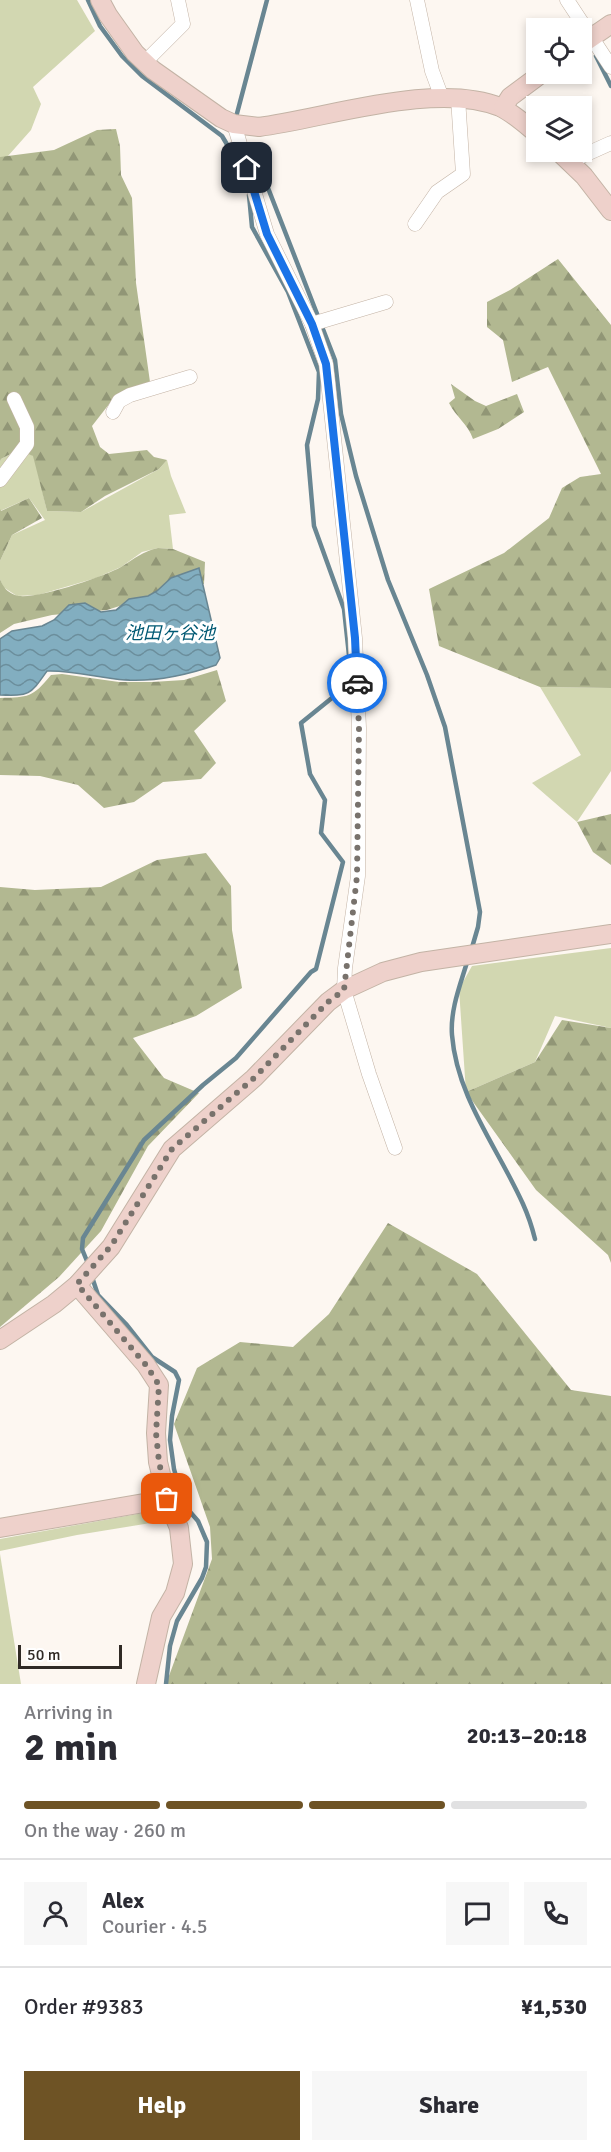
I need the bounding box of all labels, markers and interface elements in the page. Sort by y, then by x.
map controls [526,18,592,162]
button: locate [526,18,592,84]
button: layers [526,96,592,162]
pin [221,142,272,193]
icon: home [230,151,263,184]
water label: 池田ヶ谷池 [125,622,217,644]
courier [327,653,387,713]
icon: car [341,667,374,700]
pin [141,1473,192,1524]
icon: bag [150,1482,183,1515]
scale bar [18,1642,122,1670]
text: 50 m [27,1645,61,1665]
text: Arriving in [24,1700,113,1725]
text: 20:13–20:18 [467,1722,587,1749]
text: 2 min [24,1723,118,1771]
text: On the way · 260 m [24,1818,186,1843]
button: person [24,1882,87,1945]
button: chat [446,1882,509,1945]
button: phone [524,1882,587,1945]
text: Alex [102,1887,144,1914]
text: Courier · 4.5 [102,1914,208,1939]
text: Order #9383 [24,1993,144,2020]
text: ¥1,530 [521,1993,587,2020]
button: Help [24,2071,300,2140]
button: Share [312,2071,587,2140]

